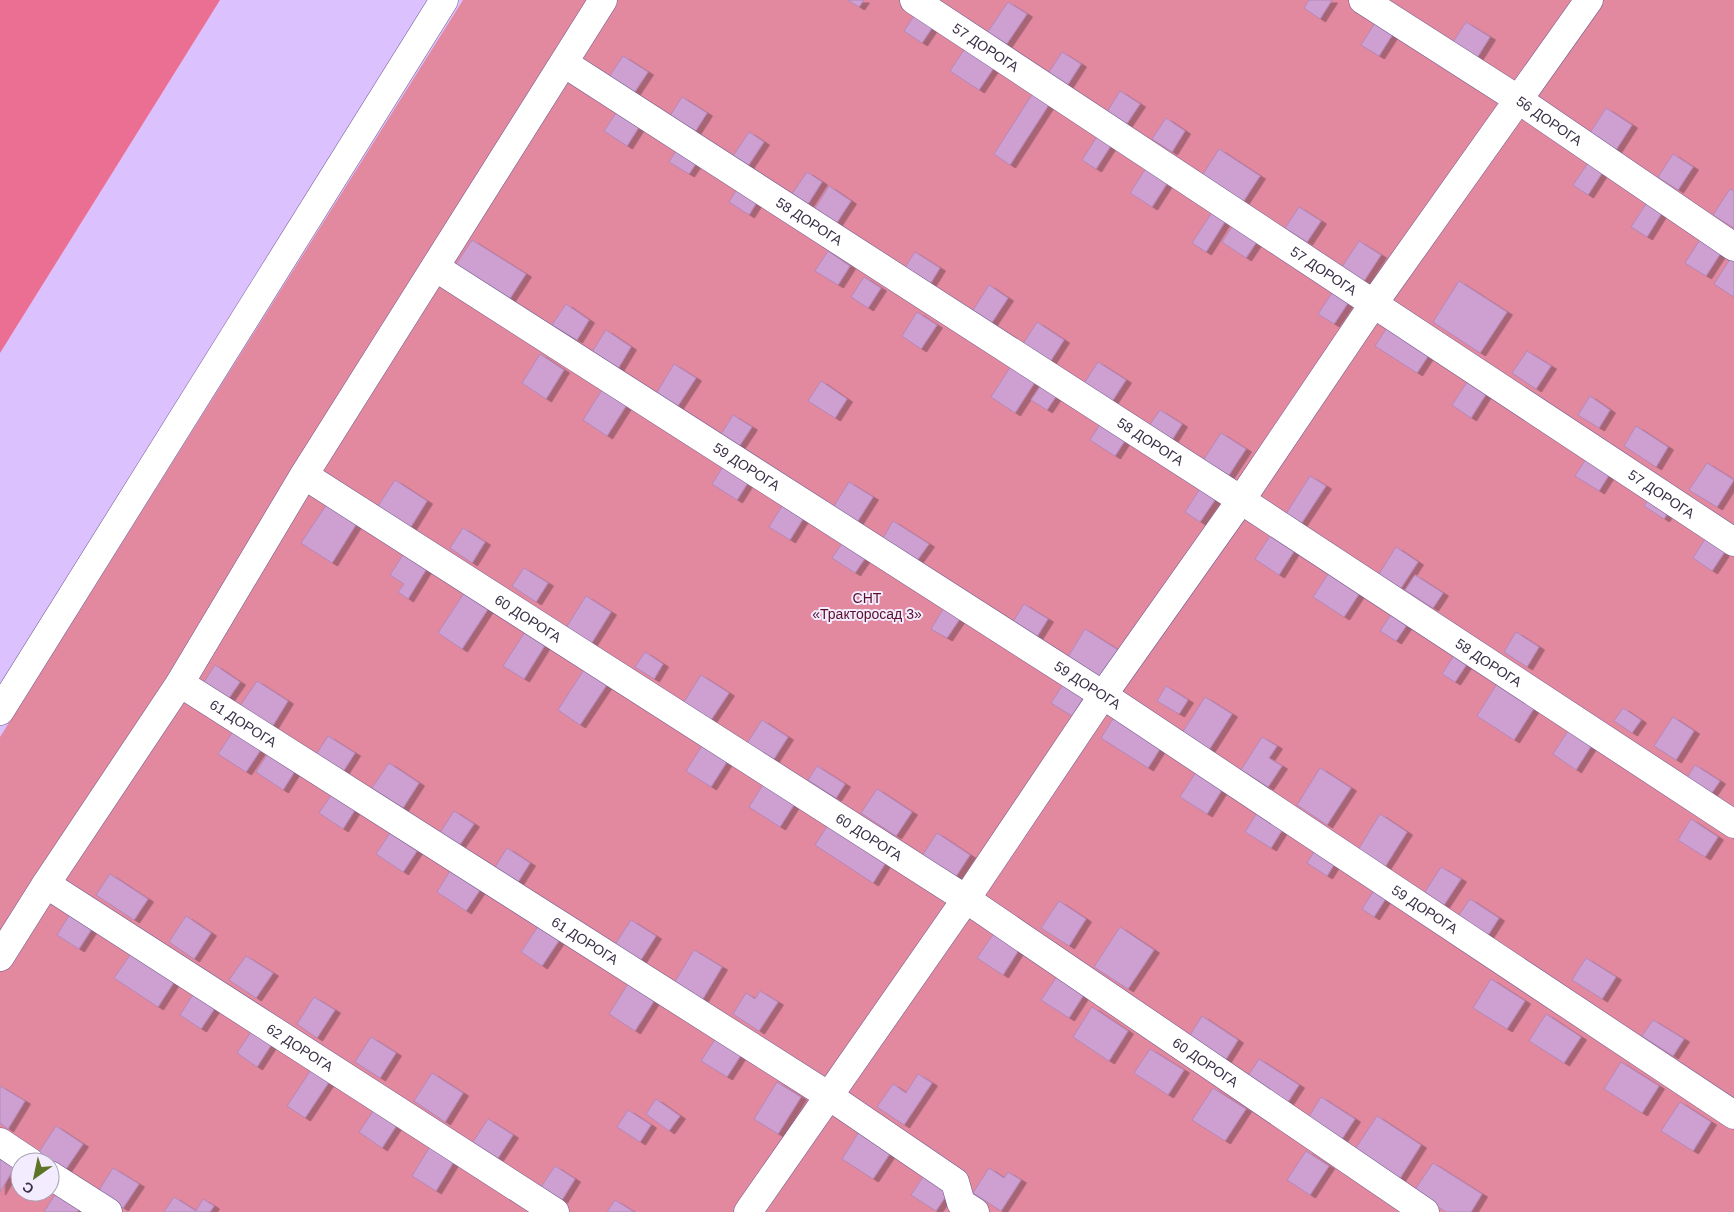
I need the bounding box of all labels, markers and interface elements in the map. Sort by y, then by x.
street label: 57 ДОРОГА [950,20,1022,75]
street label: 56 ДОРОГА [1514,93,1586,149]
street label: 58 ДОРОГА [773,194,846,249]
street label: 57 ДОРОГА [1288,243,1360,299]
street label: 58 ДОРОГА [1114,414,1187,469]
street label: 59 ДОРОГА [710,439,783,494]
street label: 57 ДОРОГА [1625,466,1698,522]
park label: СНТ «Тракторосад 3» [812,590,922,622]
street label: 60 ДОРОГА [492,591,565,646]
street label: 58 ДОРОГА [1452,635,1525,691]
street label: 59 ДОРОГА [1051,658,1124,713]
street label: 61 ДОРОГА [207,696,280,751]
street label: 60 ДОРОГА [833,810,906,864]
street label: 59 ДОРОГА [1389,882,1461,937]
street label: 61 ДОРОГА [549,914,622,968]
street label: 62 ДОРОГА [264,1020,337,1075]
street label: 60 ДОРОГА [1170,1034,1242,1091]
north arrow [10,1152,60,1202]
text: С [19,1178,37,1197]

